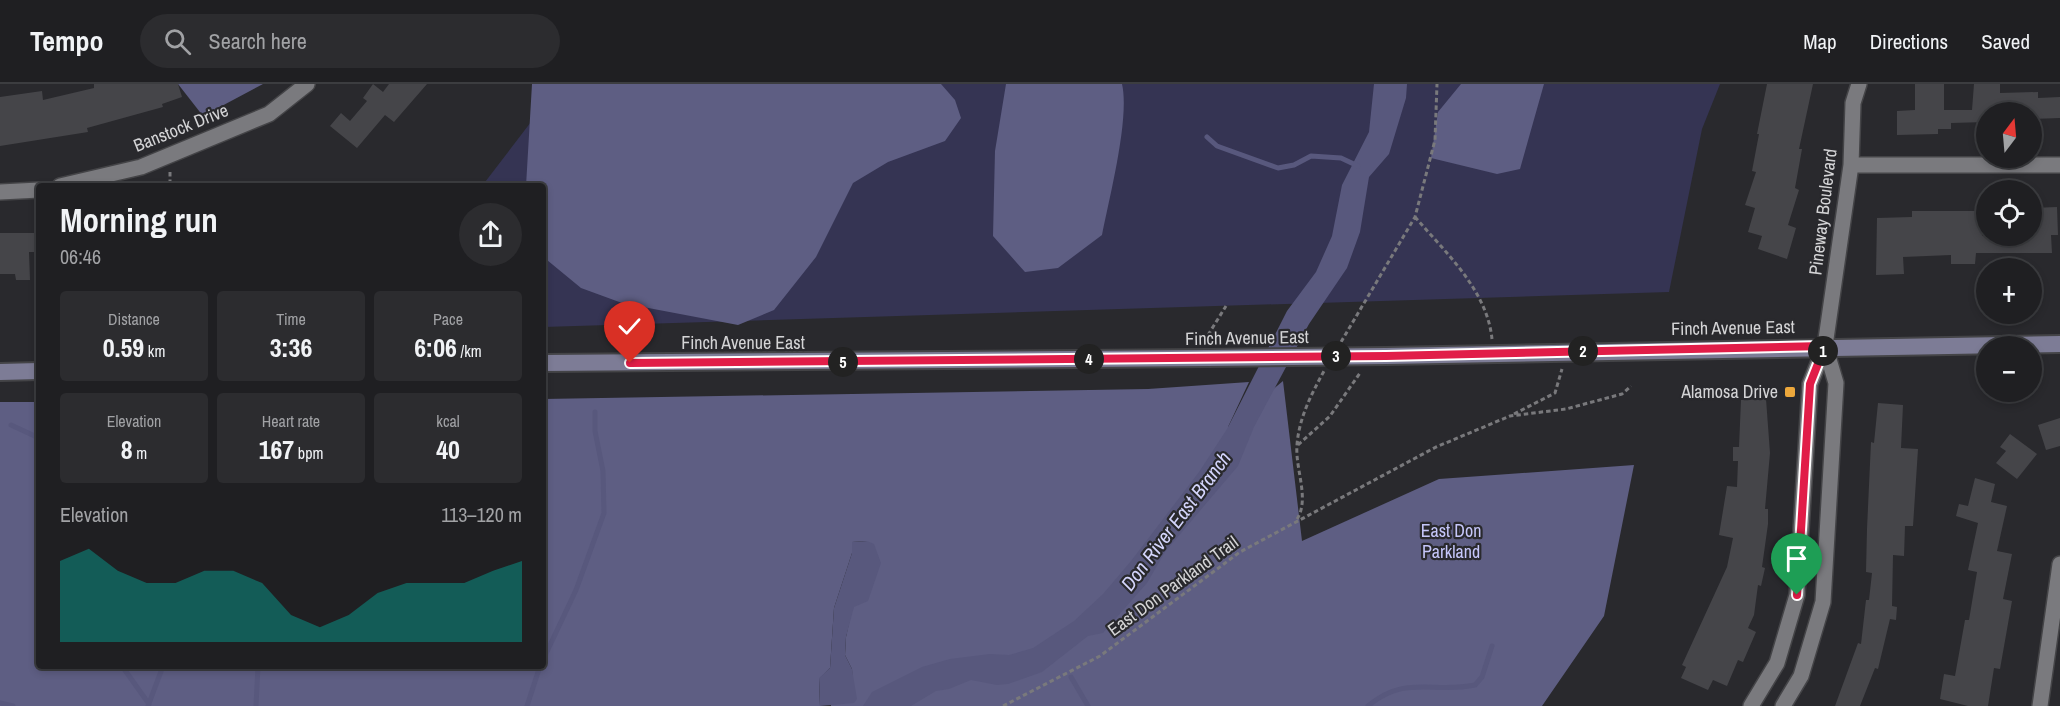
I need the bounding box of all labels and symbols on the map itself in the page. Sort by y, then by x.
street label: Banstock Drive [130,97,232,158]
north arrow [1976,102,2042,168]
street label: Pineway Boulevard [1802,147,1843,277]
pin [604,301,655,363]
street label: Finch Avenue East [1671,314,1795,341]
street label: Finch Avenue East [1185,324,1309,351]
street label: Finch Avenue East [681,330,805,355]
pin: 2 [1568,336,1598,366]
pin: 1 [1808,336,1838,366]
pin: 3 [1321,341,1351,371]
pin: 4 [1074,344,1104,374]
pin: 5 [828,347,858,377]
place label: Alamosa Drive [1680,379,1778,404]
marker: Alamosa Drive [1783,385,1797,399]
water label: Don River East Branch [1114,446,1237,596]
park label: East Don Parkland [1421,518,1481,564]
street label: East Don Parkland Trail [1102,530,1243,642]
pin [1771,533,1822,595]

